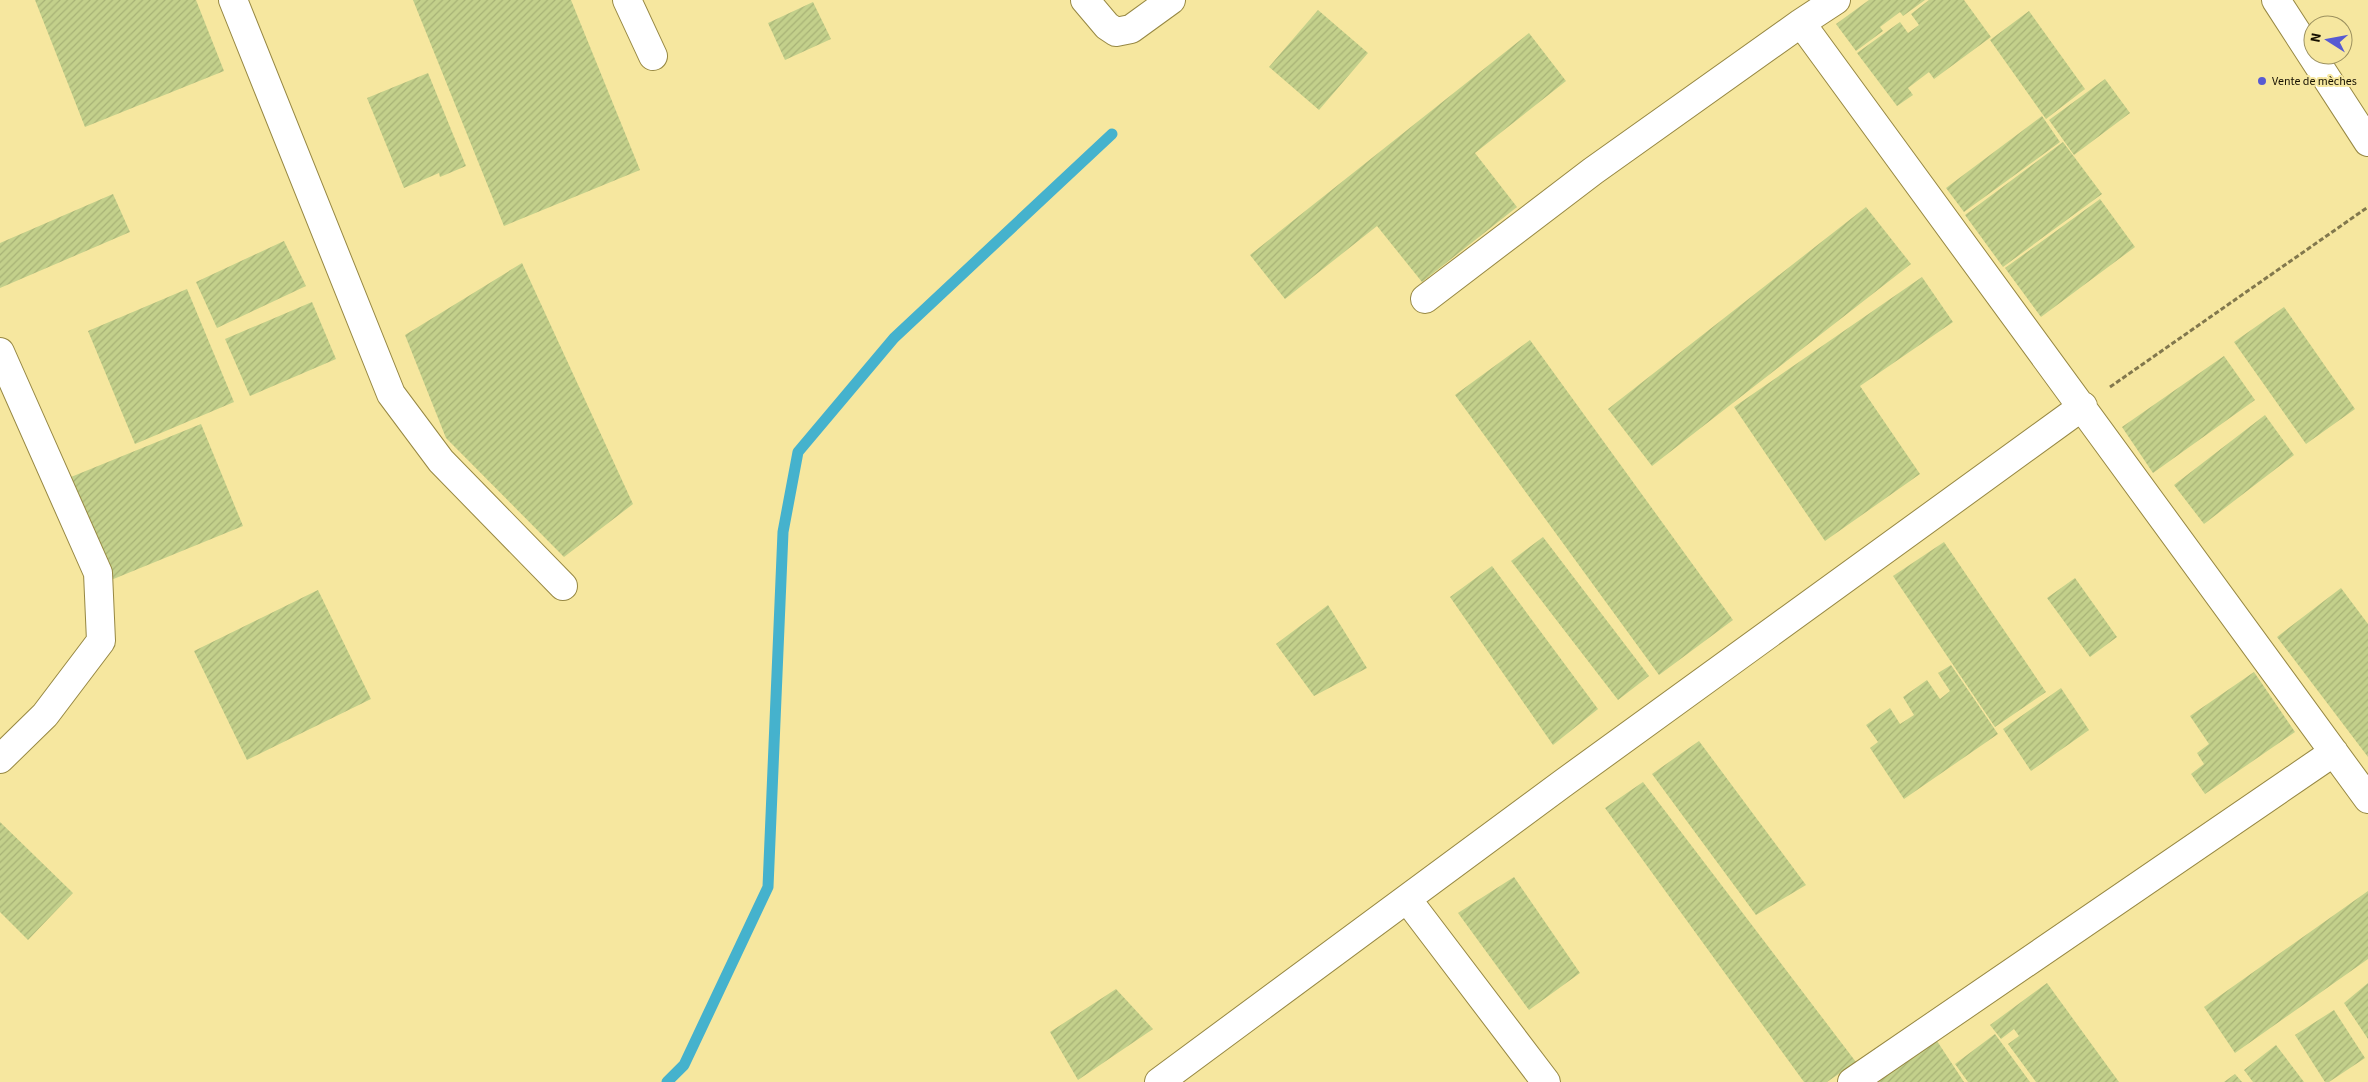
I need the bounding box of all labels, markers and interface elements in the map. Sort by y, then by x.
north arrow [2303,15,2353,65]
text: N [2306,31,2327,44]
place label: Vente de mèches [2272,73,2357,90]
marker: Vente de mèches [2256,75,2268,87]

